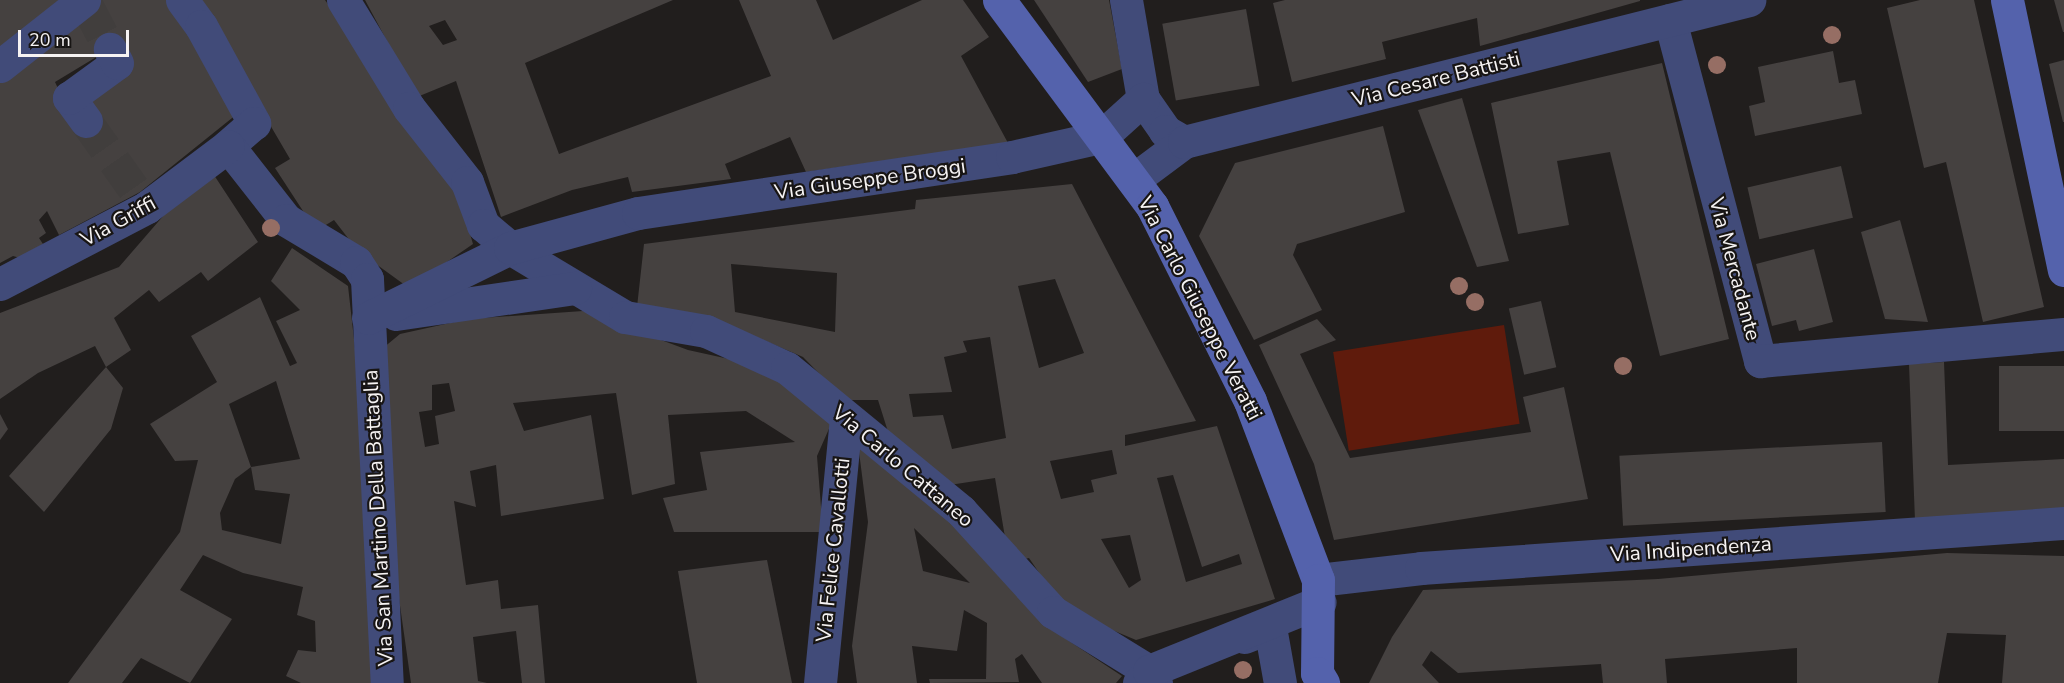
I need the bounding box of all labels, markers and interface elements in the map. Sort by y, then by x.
scale bar [21,18,132,56]
text: 20 m [29,28,71,52]
street label: Via Cesare Battisti [1349,46,1523,112]
street label: Via Giuseppe Broggi [773,153,967,205]
street label: Via Griffi [76,190,160,252]
street label: Via Carlo Giuseppe Veratti [1132,192,1268,424]
street label: Via Mercadante [1704,195,1766,343]
street label: Via San Martino Della Battaglia [358,369,398,667]
street label: Via Carlo Cattaneo [827,400,979,532]
street label: Via Felice Cavallotti [811,457,855,643]
street label: Via Indipendenza [1609,531,1773,567]

